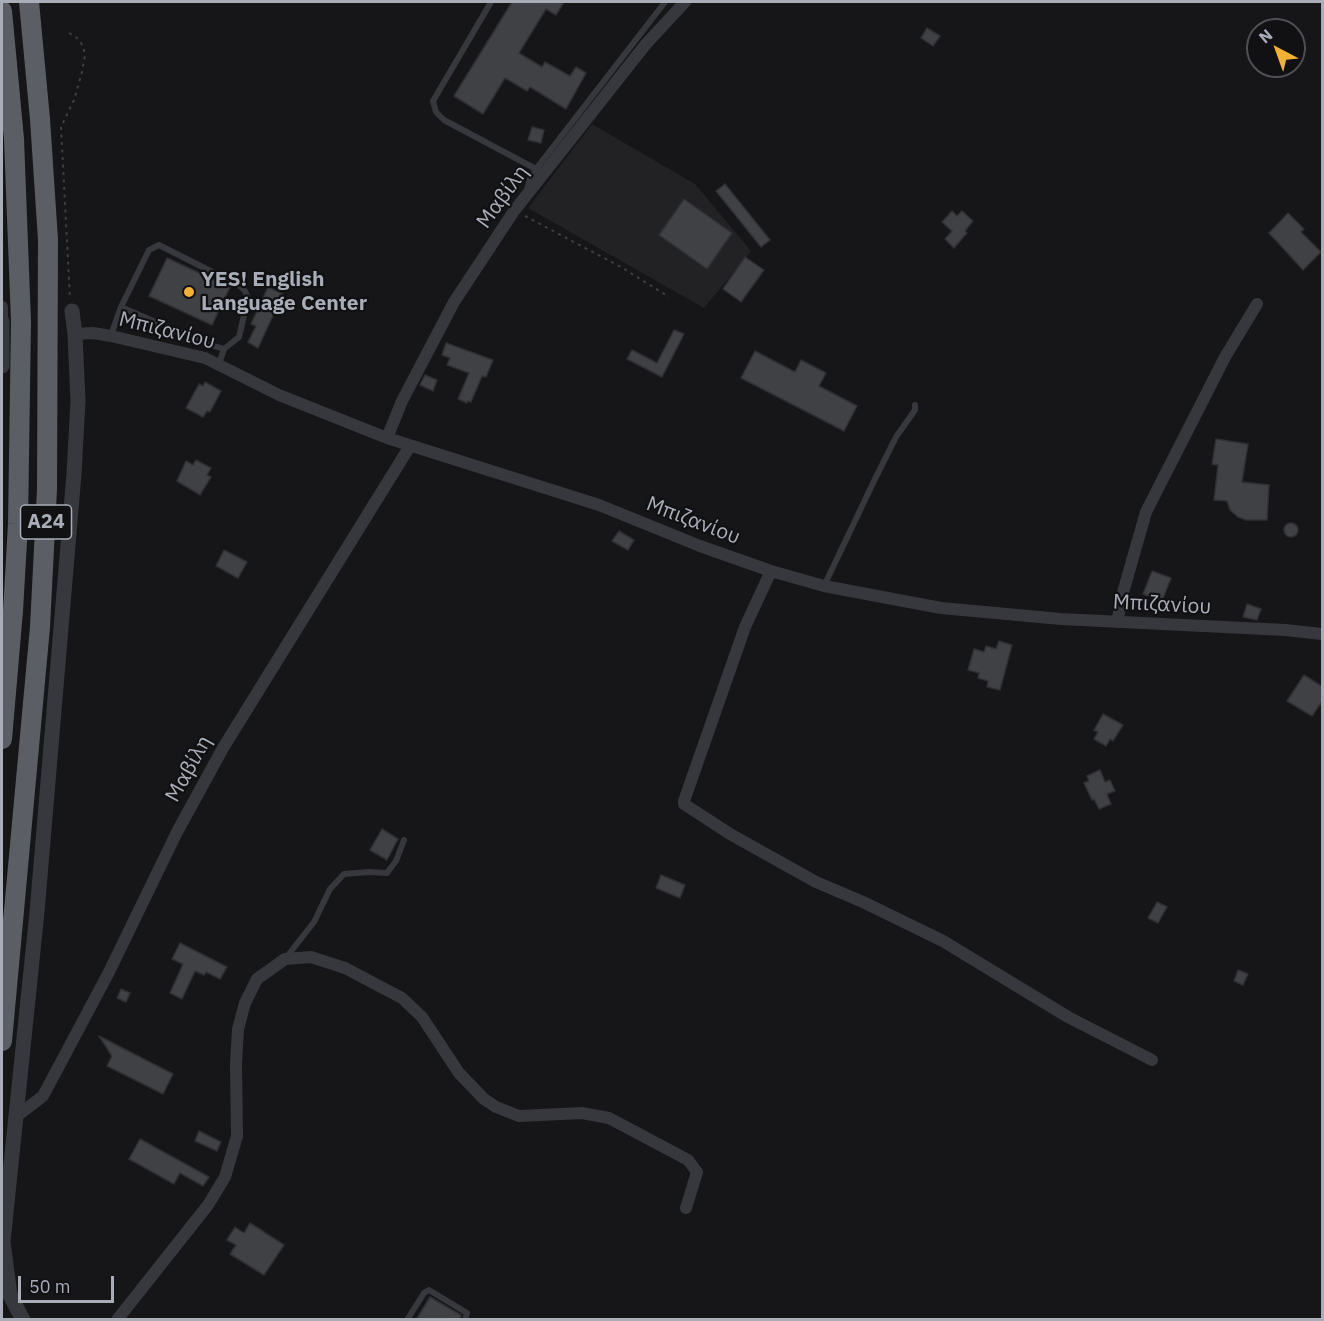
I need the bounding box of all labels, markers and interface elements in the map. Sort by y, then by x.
north arrow [1246,18,1306,78]
text: N [1255,25,1276,47]
street label: Μαβίλη [472,160,534,234]
place label: YES! English Language Center [201,267,367,317]
marker: YES! English Language Center [182,285,196,299]
street label: Μπιζανίου [116,307,218,355]
street label: Μπιζανίου [643,492,743,550]
road number: Α24 [20,505,72,539]
street label: Μπιζανίου [1112,590,1212,620]
street label: Μαβίλη [161,731,217,807]
scale bar [21,1264,117,1302]
text: 50 m [29,1275,71,1298]

